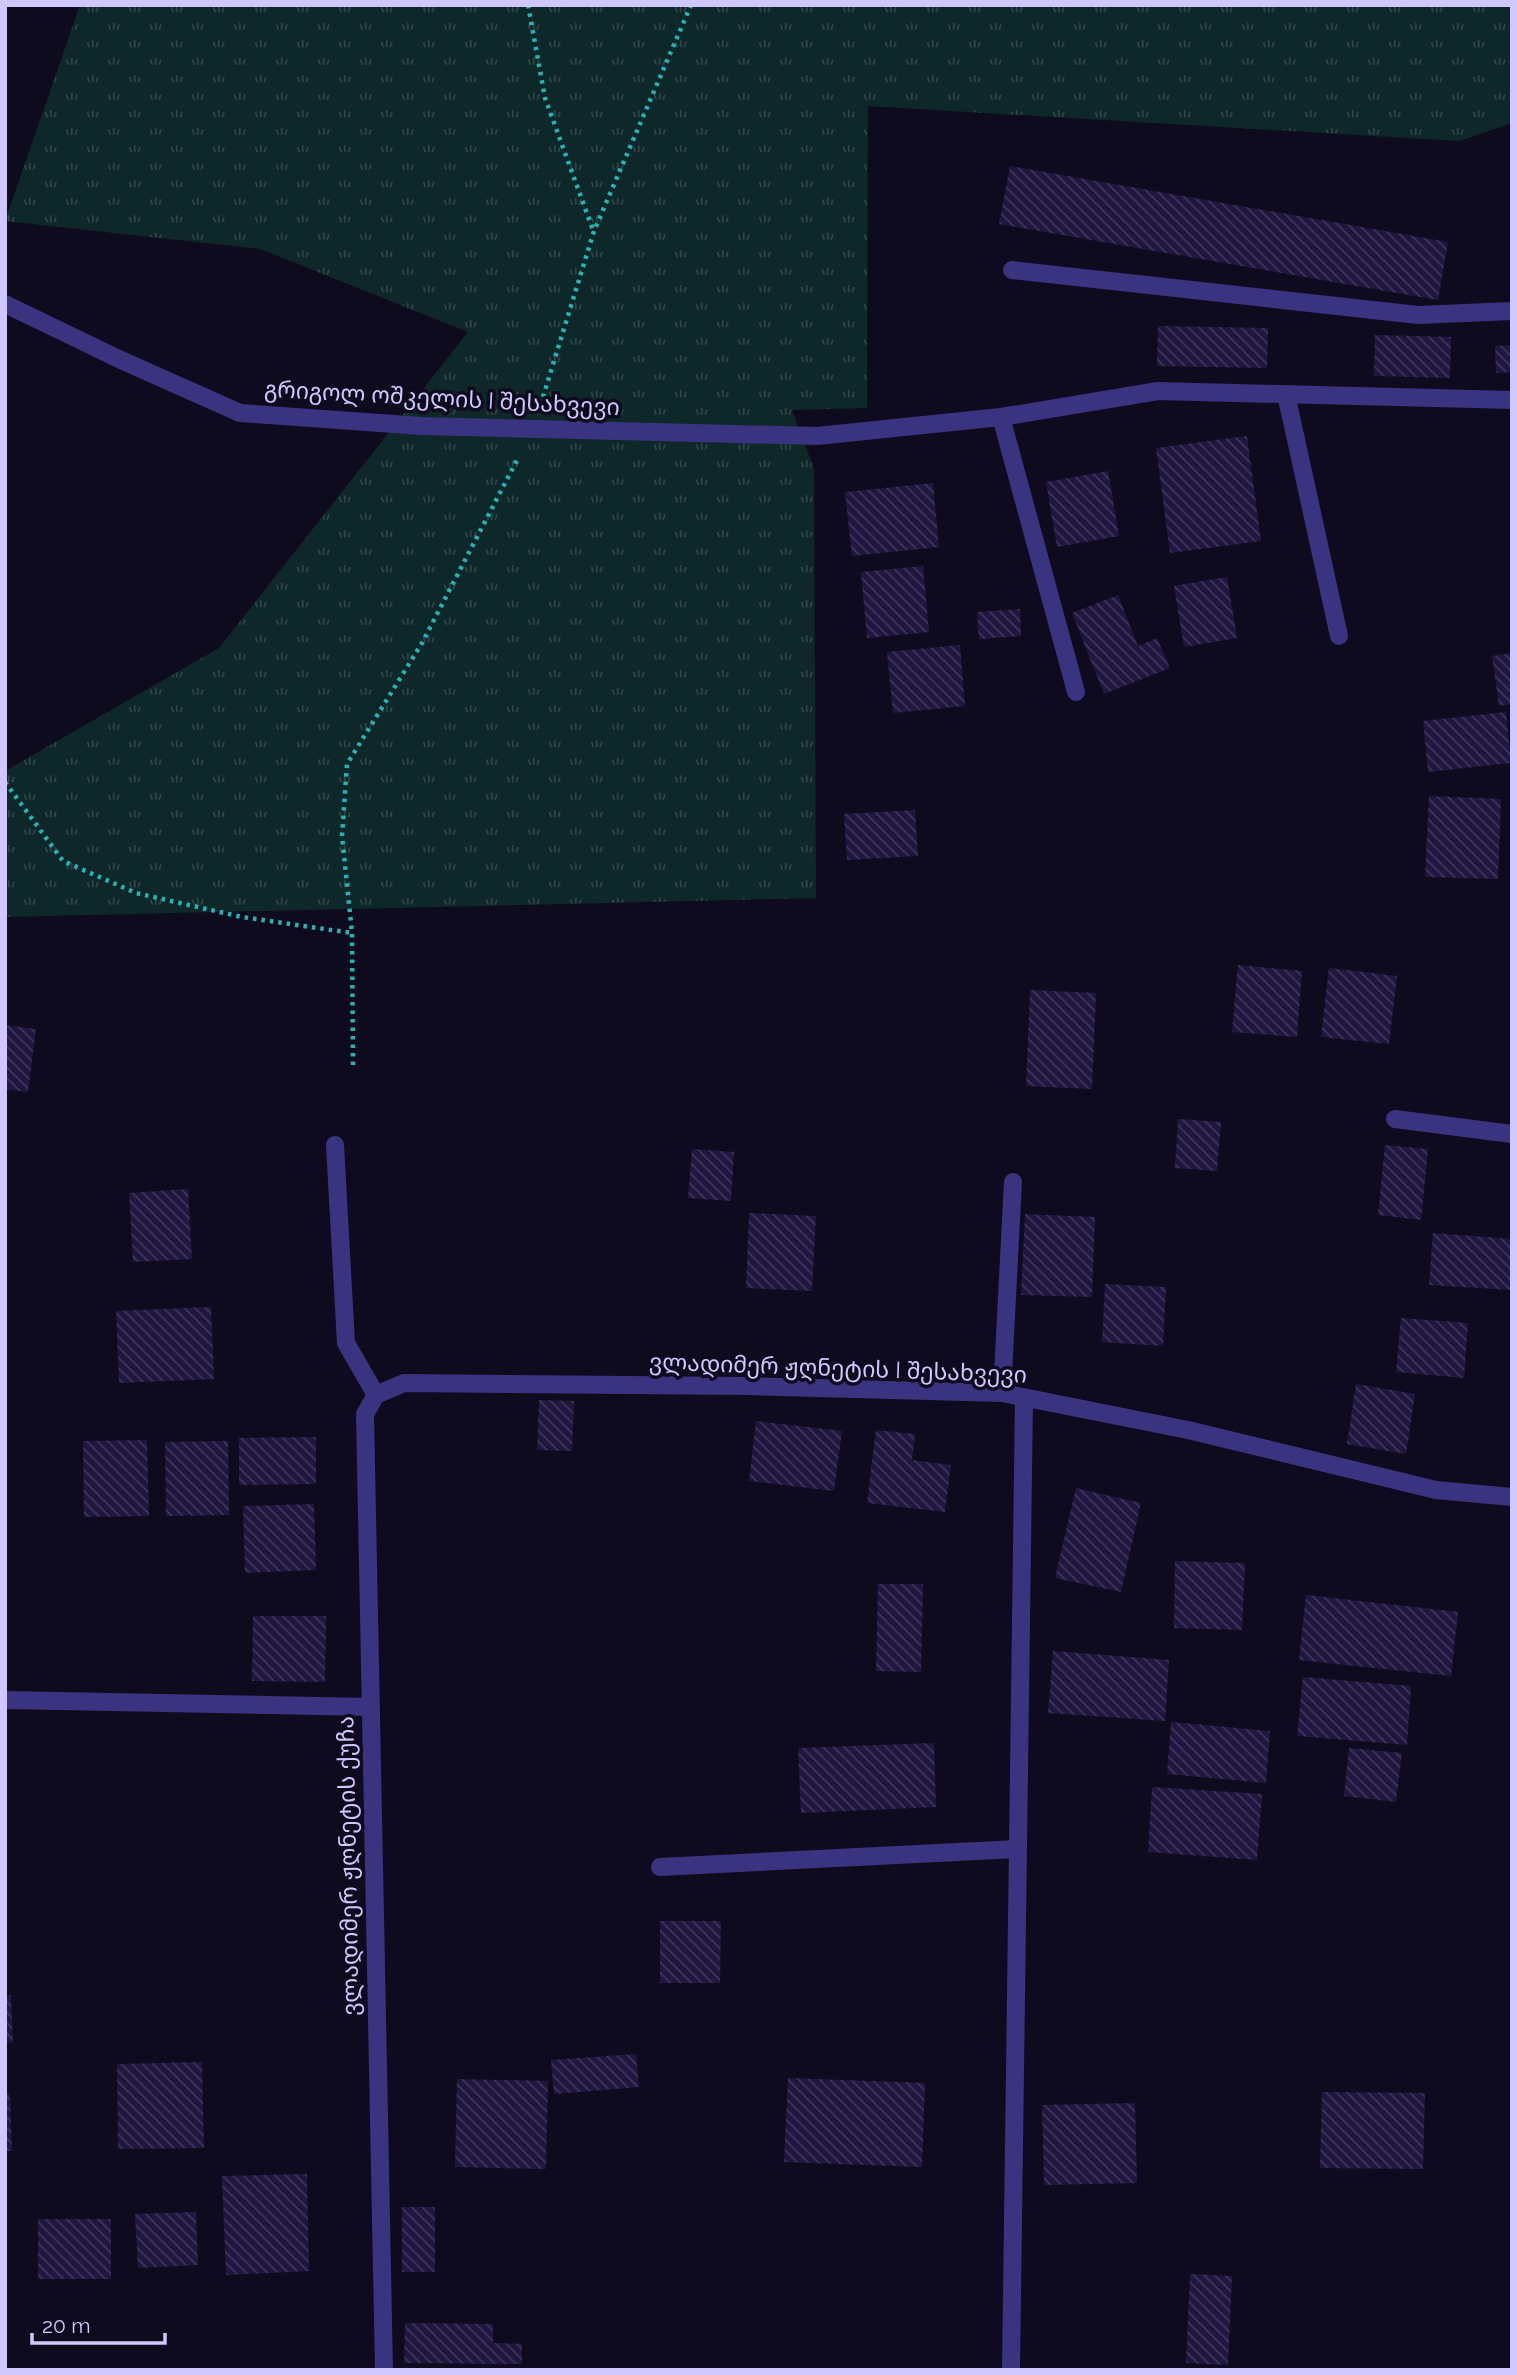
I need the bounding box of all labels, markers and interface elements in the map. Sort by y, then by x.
street label: გრიგოლ ოშკელის I შესახვევი [263,375,621,421]
street label: ვლადიმერ ჟღნეტის I შესახვევი [649,1347,1027,1389]
street label: ვლადიმერ ჟღნეტის ქუჩა [331,1716,365,2016]
scale bar [32,2302,164,2346]
text: 20 m [42,2313,90,2338]

